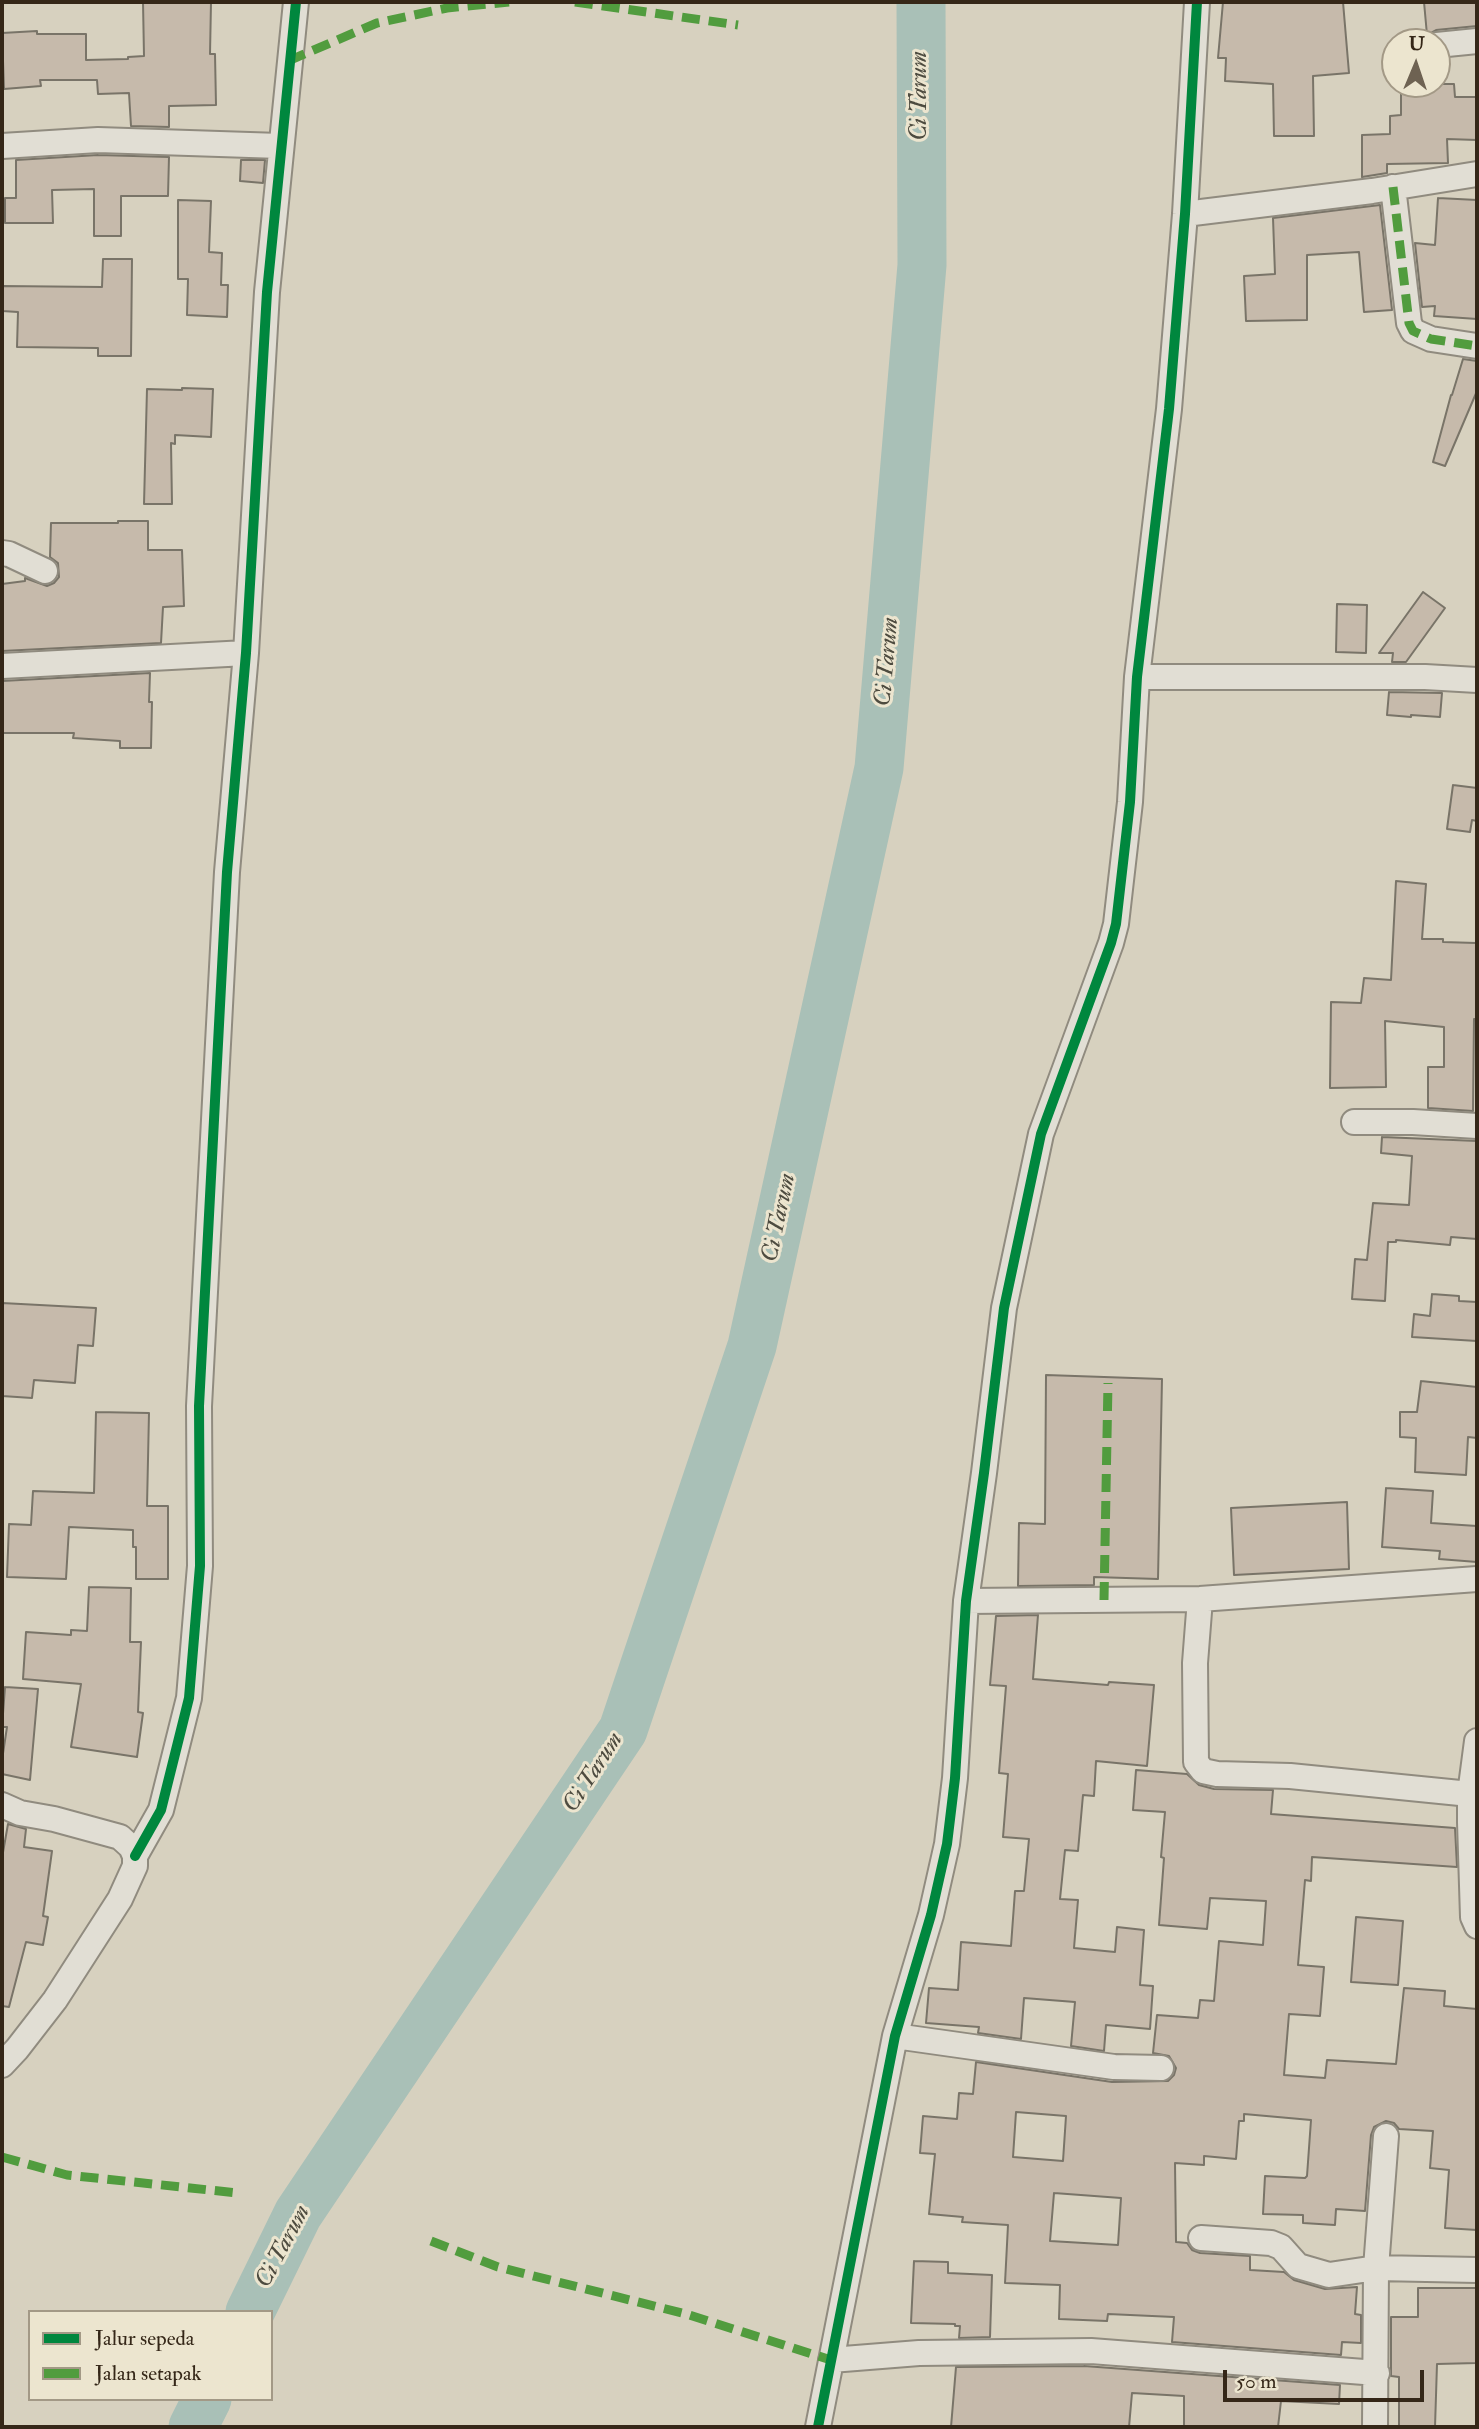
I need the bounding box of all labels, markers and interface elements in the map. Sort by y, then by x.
north arrow [1381,28,1451,98]
text: U [1408,32,1425,56]
water label: Ci Tarum [907,51,935,141]
water label: Ci Tarum [870,616,906,708]
water label: Ci Tarum [757,1171,803,1265]
water label: Ci Tarum [558,1728,630,1818]
water label: Ci Tarum [250,2201,318,2293]
legend [28,2310,273,2401]
text: Jalur sepeda [95,2325,194,2352]
scale bar [1227,2356,1428,2400]
text: Jalan setapak [95,2360,202,2387]
text: 50 m [1236,2368,1277,2395]

